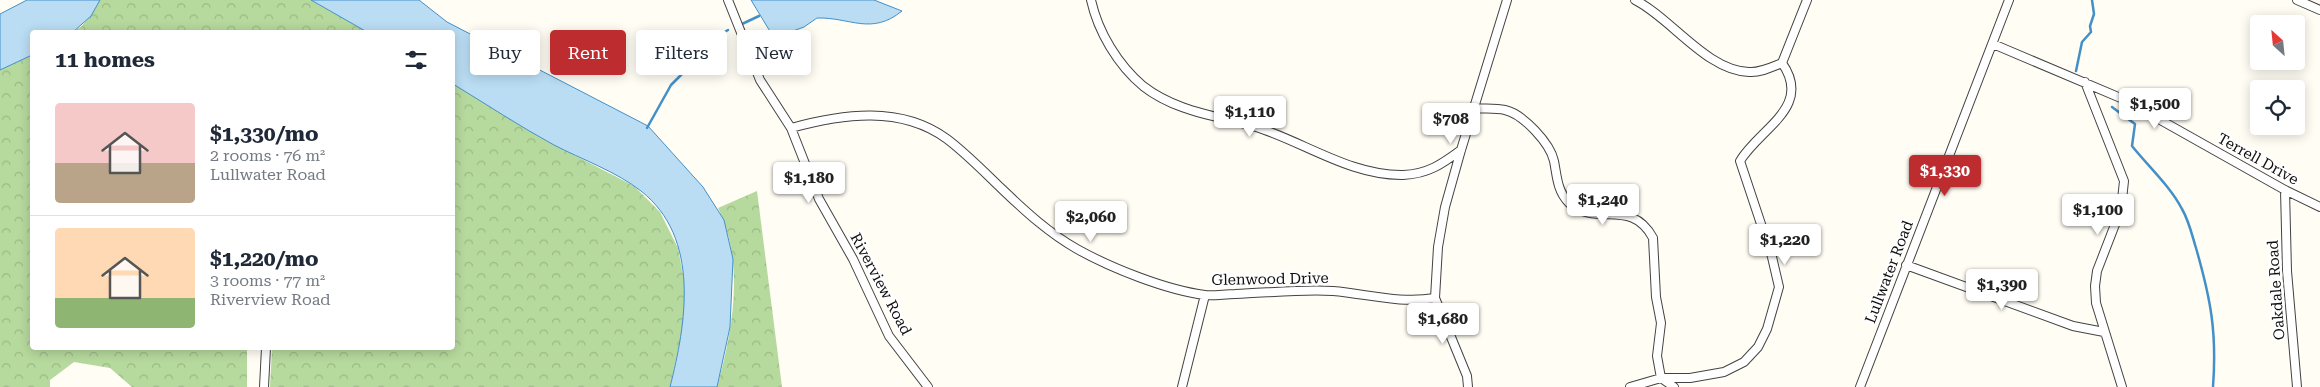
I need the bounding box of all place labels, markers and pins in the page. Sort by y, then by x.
pin: $1,500 [2114,88,2196,130]
pin: $1,110 [1209,96,1291,138]
pin: $708 [1421,102,1481,145]
pin: $1,330 [1904,154,1986,197]
pin: $1,180 [768,162,850,204]
pin: $1,240 [1562,184,1644,226]
pin: $1,100 [2057,194,2139,236]
pin: $2,060 [1050,200,1132,243]
pin: $1,220 [1744,224,1826,266]
pin: $1,390 [1961,268,2043,311]
pin: $1,680 [1402,302,1484,345]

